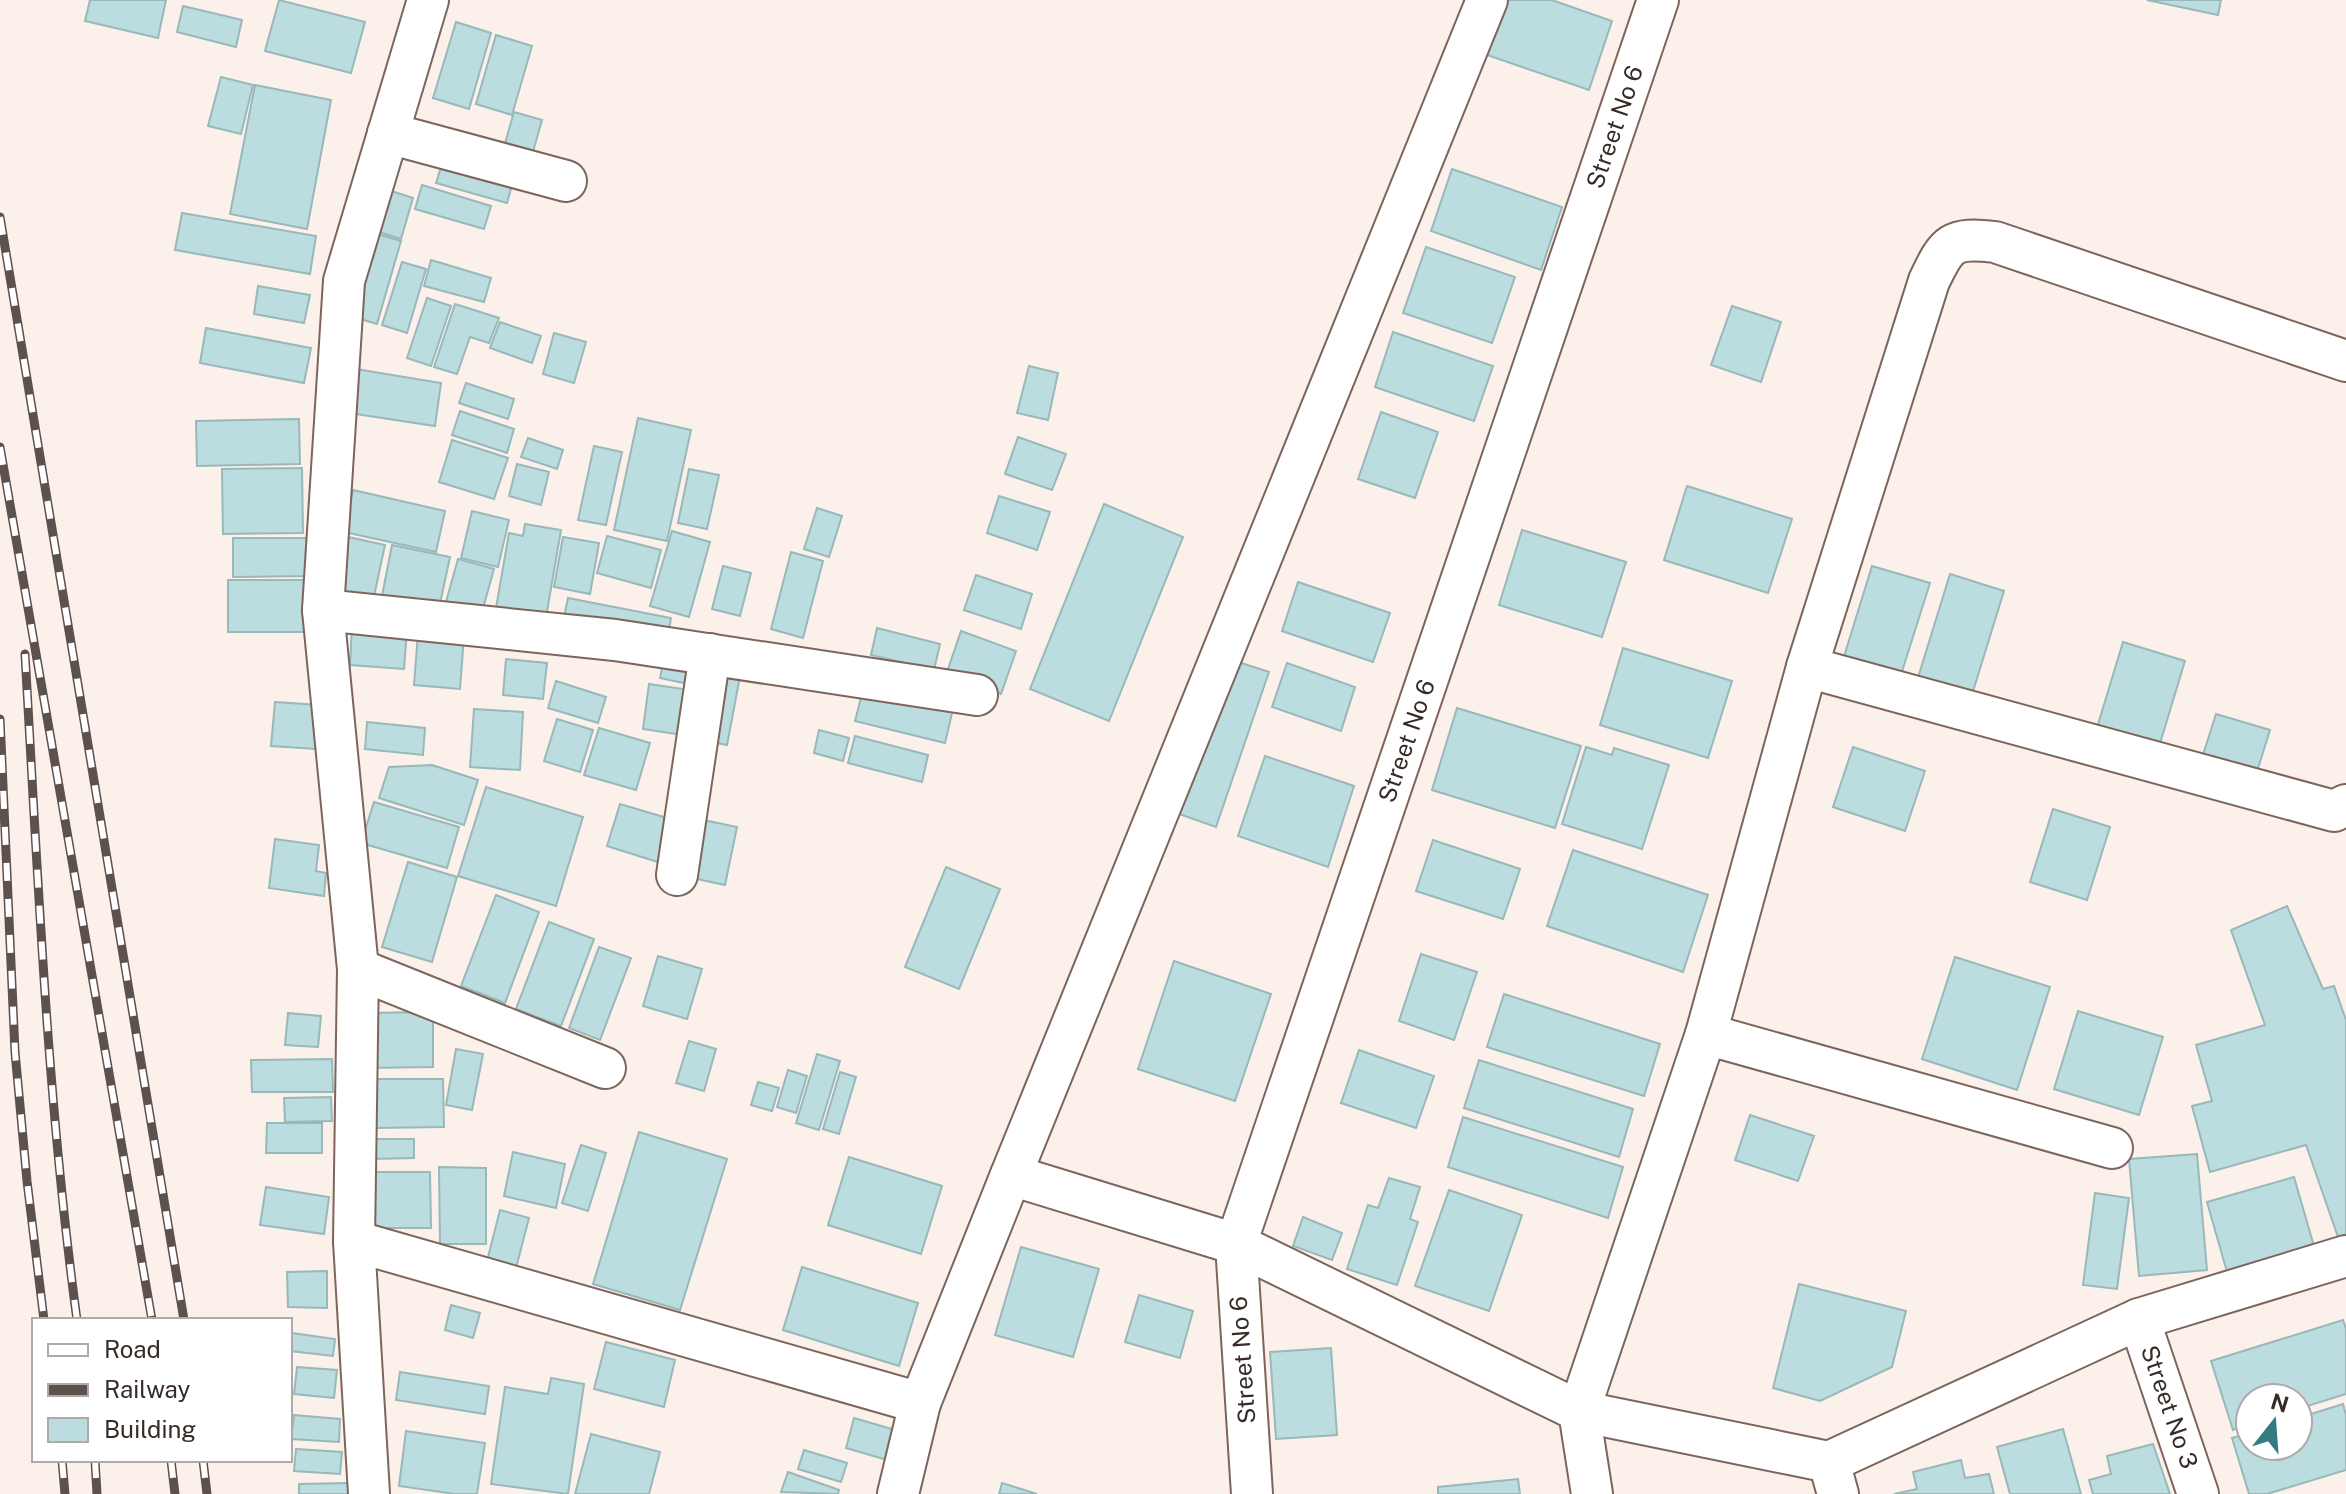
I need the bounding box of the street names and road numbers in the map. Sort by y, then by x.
street label: Street No 6 [1580,62,1648,192]
street label: Street No 6 [1372,676,1440,806]
street label: Street No 6 [1224,1295,1260,1425]
street label: Street No 3 [2136,1341,2204,1472]

